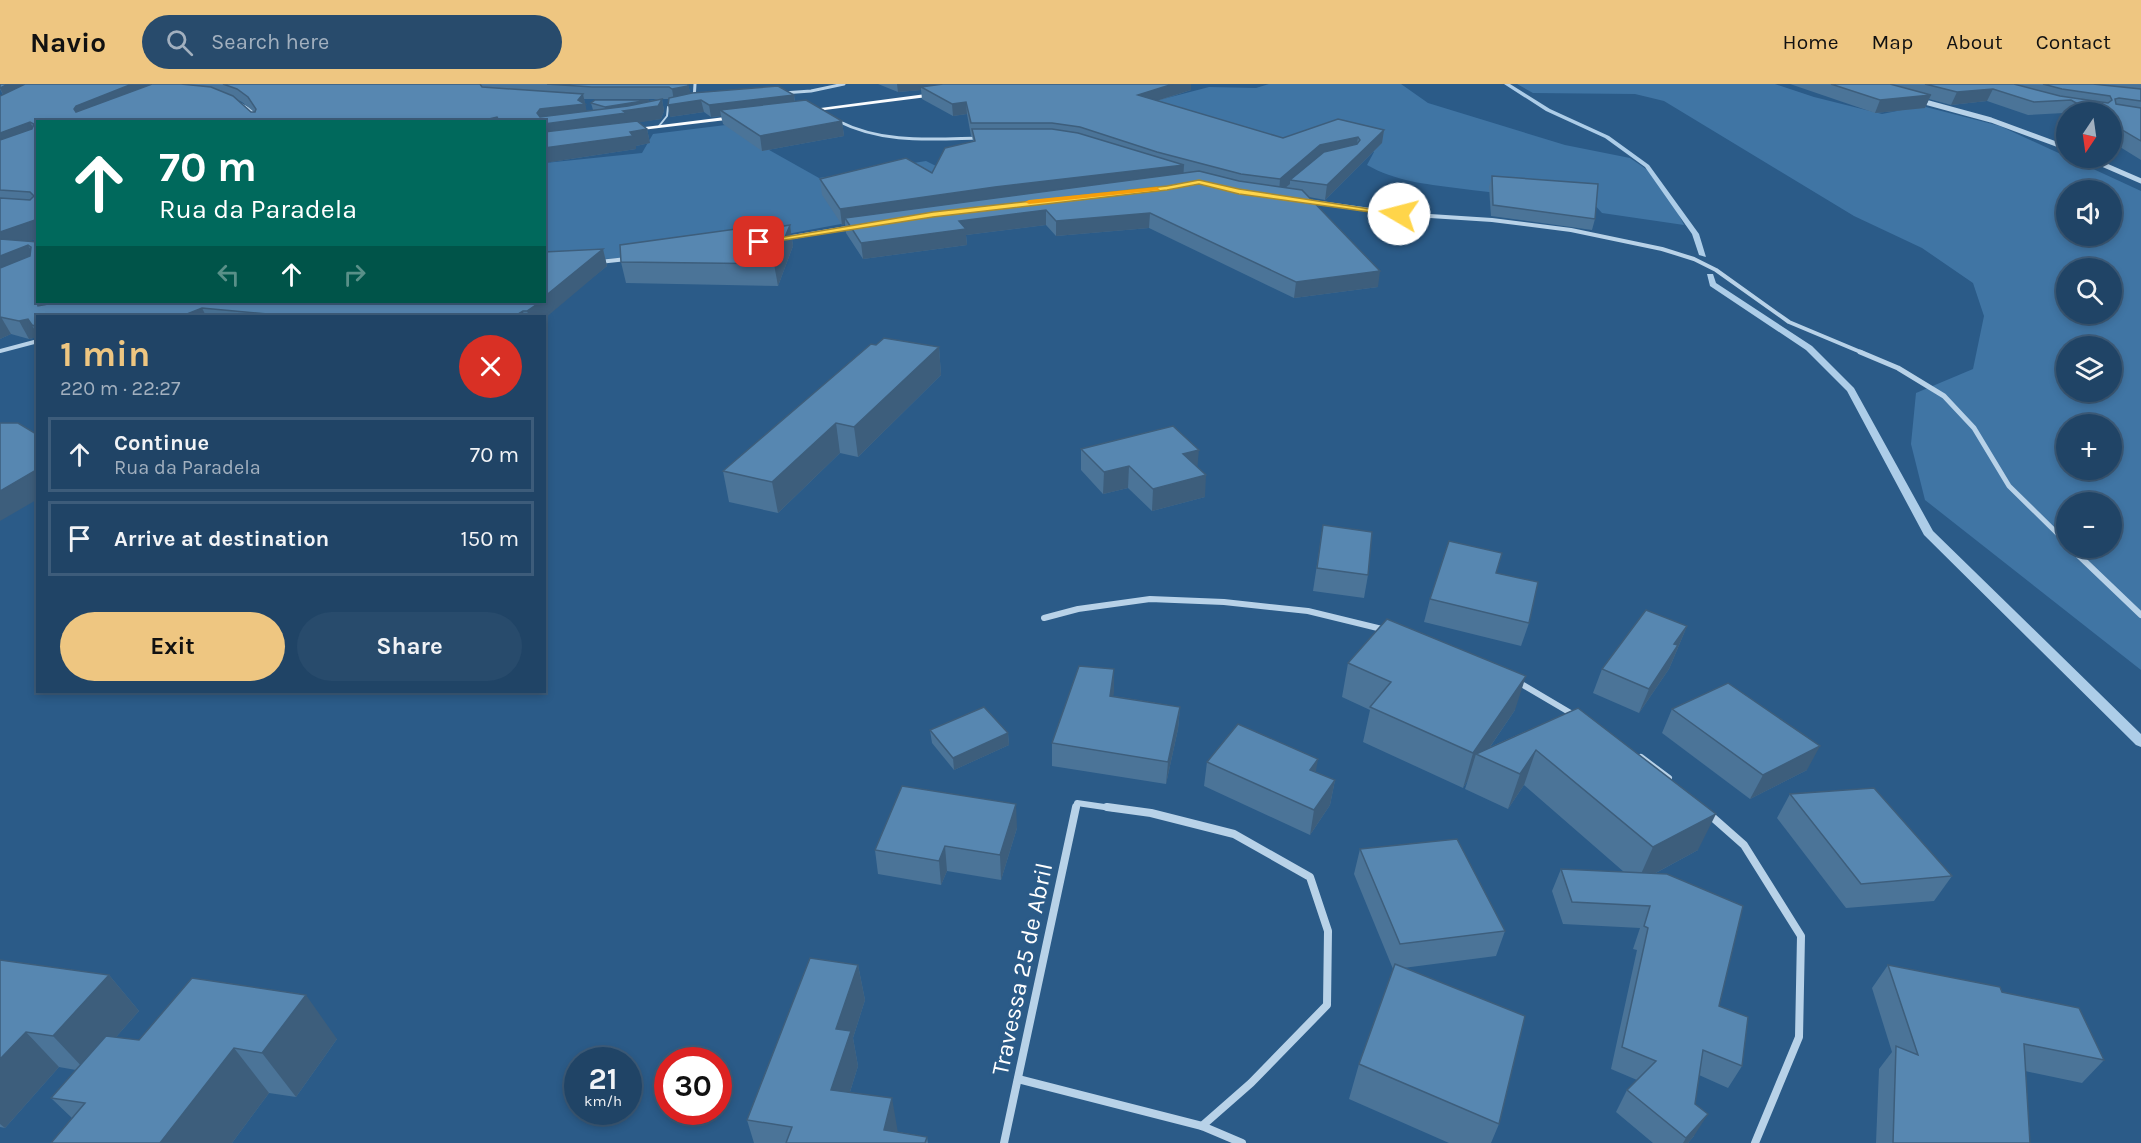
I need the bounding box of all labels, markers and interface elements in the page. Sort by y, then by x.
search box [142,15,562,69]
text: Navio [30,26,106,59]
icon: search [163,26,196,59]
text: Search here [211,29,329,55]
text: Home [1783,30,1839,54]
text: Map [1872,30,1913,54]
text: About [1946,30,2003,54]
text: Contact [2036,30,2111,54]
north arrow [2056,102,2122,168]
map controls [2056,102,2122,558]
text: 70 m [159,142,257,192]
icon: ahead [60,144,138,222]
button: sound [2056,180,2122,246]
position arrow [1367,182,1431,246]
text: Rua da Paradela [159,193,357,225]
pin [733,216,784,267]
icon: arrive [742,225,775,258]
icon: left [212,258,245,291]
icon: ahead [275,258,308,291]
icon: right [338,258,371,291]
button: search [2056,258,2122,324]
text: 1 min [60,333,150,375]
button: close [459,335,522,398]
button: layers [2056,336,2122,402]
text: 220 m · 22:27 [60,377,180,400]
button: + [2056,414,2122,480]
text: Continue [114,430,209,456]
icon: ahead [63,438,96,471]
text: 70 m [470,442,519,468]
text: Rua da Paradela [114,456,261,479]
button: − [2056,492,2122,558]
icon: arrive [63,522,96,555]
text: Arrive at destination [114,526,329,552]
text: 150 m [460,526,519,552]
button: Exit [60,612,285,681]
button: Share [297,612,522,681]
street label: Travessa 25 de Abril [986,860,1058,1078]
speed limit sign: 30 [654,1047,732,1125]
text: 21 [589,1061,617,1097]
text: km/h [584,1092,622,1110]

